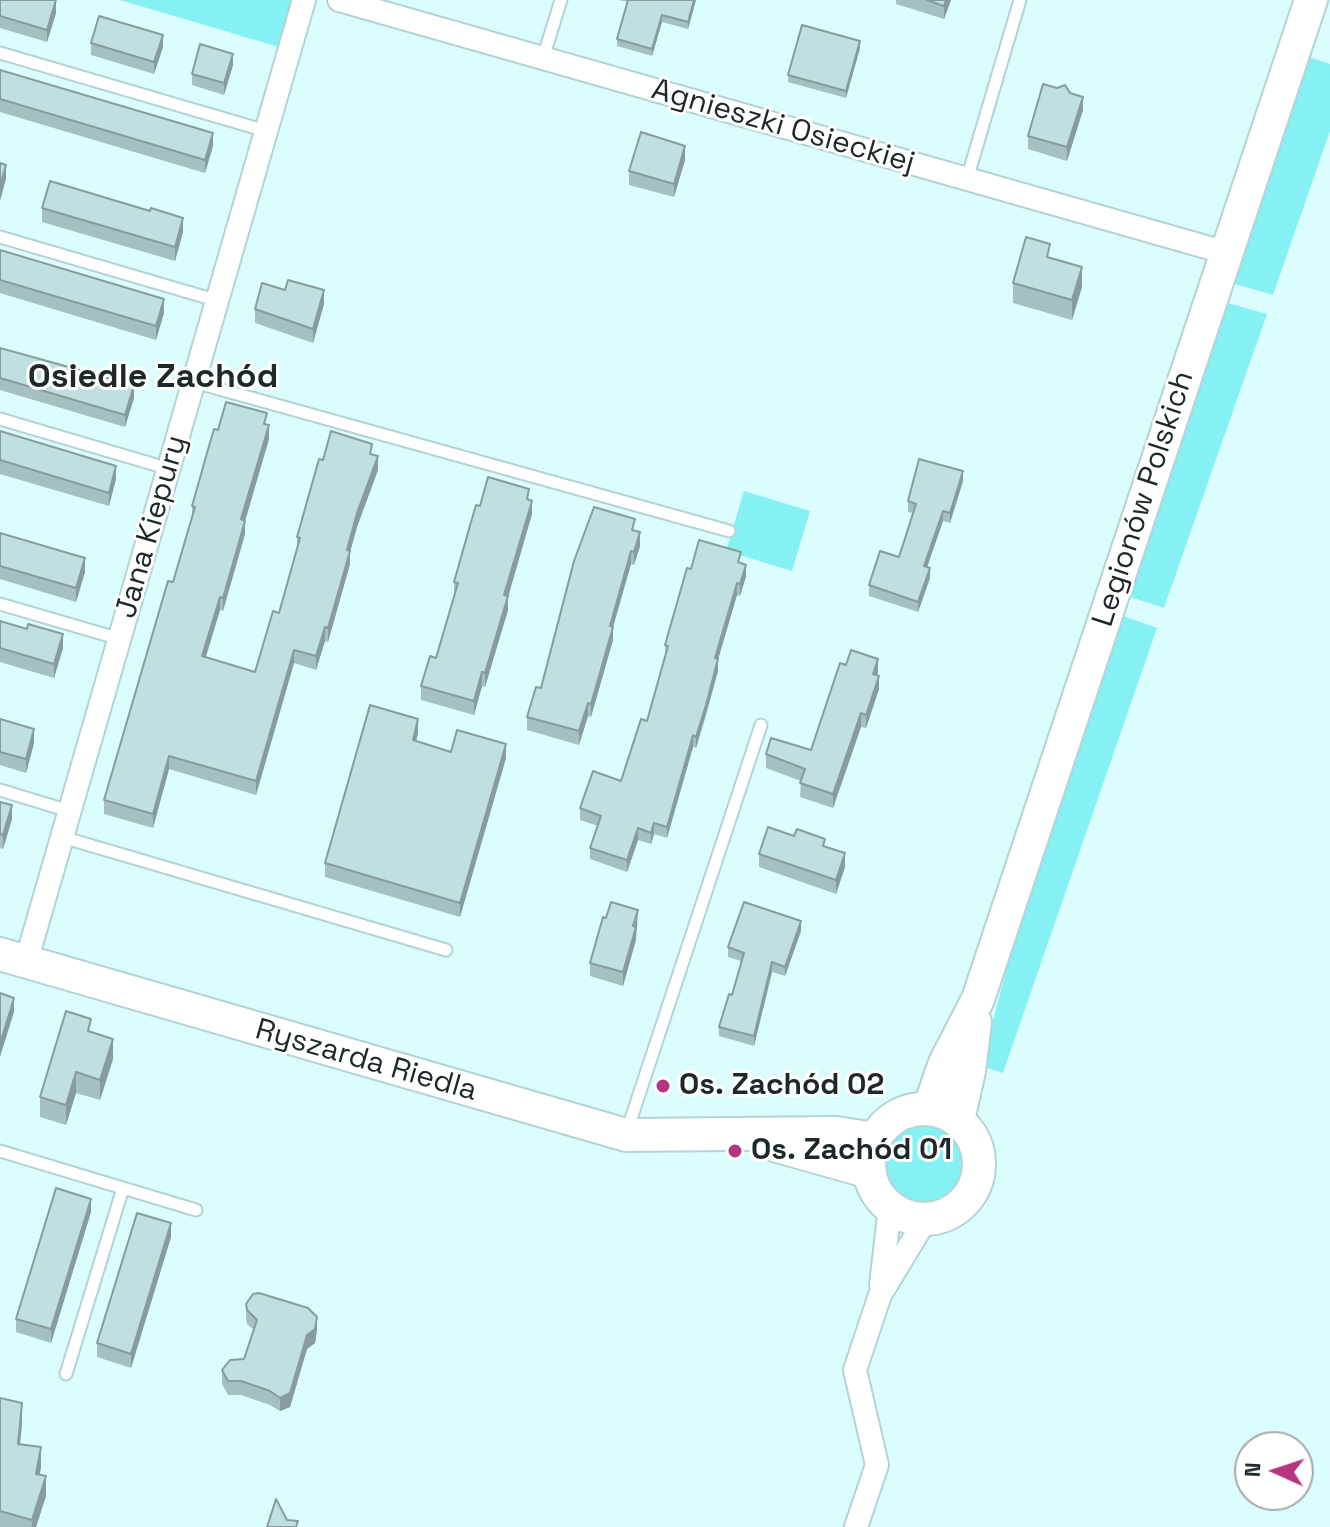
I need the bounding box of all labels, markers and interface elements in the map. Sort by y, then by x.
street label: Agnieszki Osieckiej [647,72,919,182]
district label: Osiedle Zachód [28,358,278,398]
street label: Legionów Polskich [1086,367,1202,631]
street label: Jana Kiepury [109,431,195,623]
street label: Ryszarda Riedla [251,1012,481,1110]
place label: Os. Zachód 02 [679,1068,884,1104]
marker: Os. Zachód 02 [654,1077,672,1095]
place label: Os. Zachód 01 [751,1133,952,1169]
marker: Os. Zachód 01 [726,1142,744,1160]
north arrow [1234,1431,1314,1511]
text: N [1238,1462,1266,1478]

